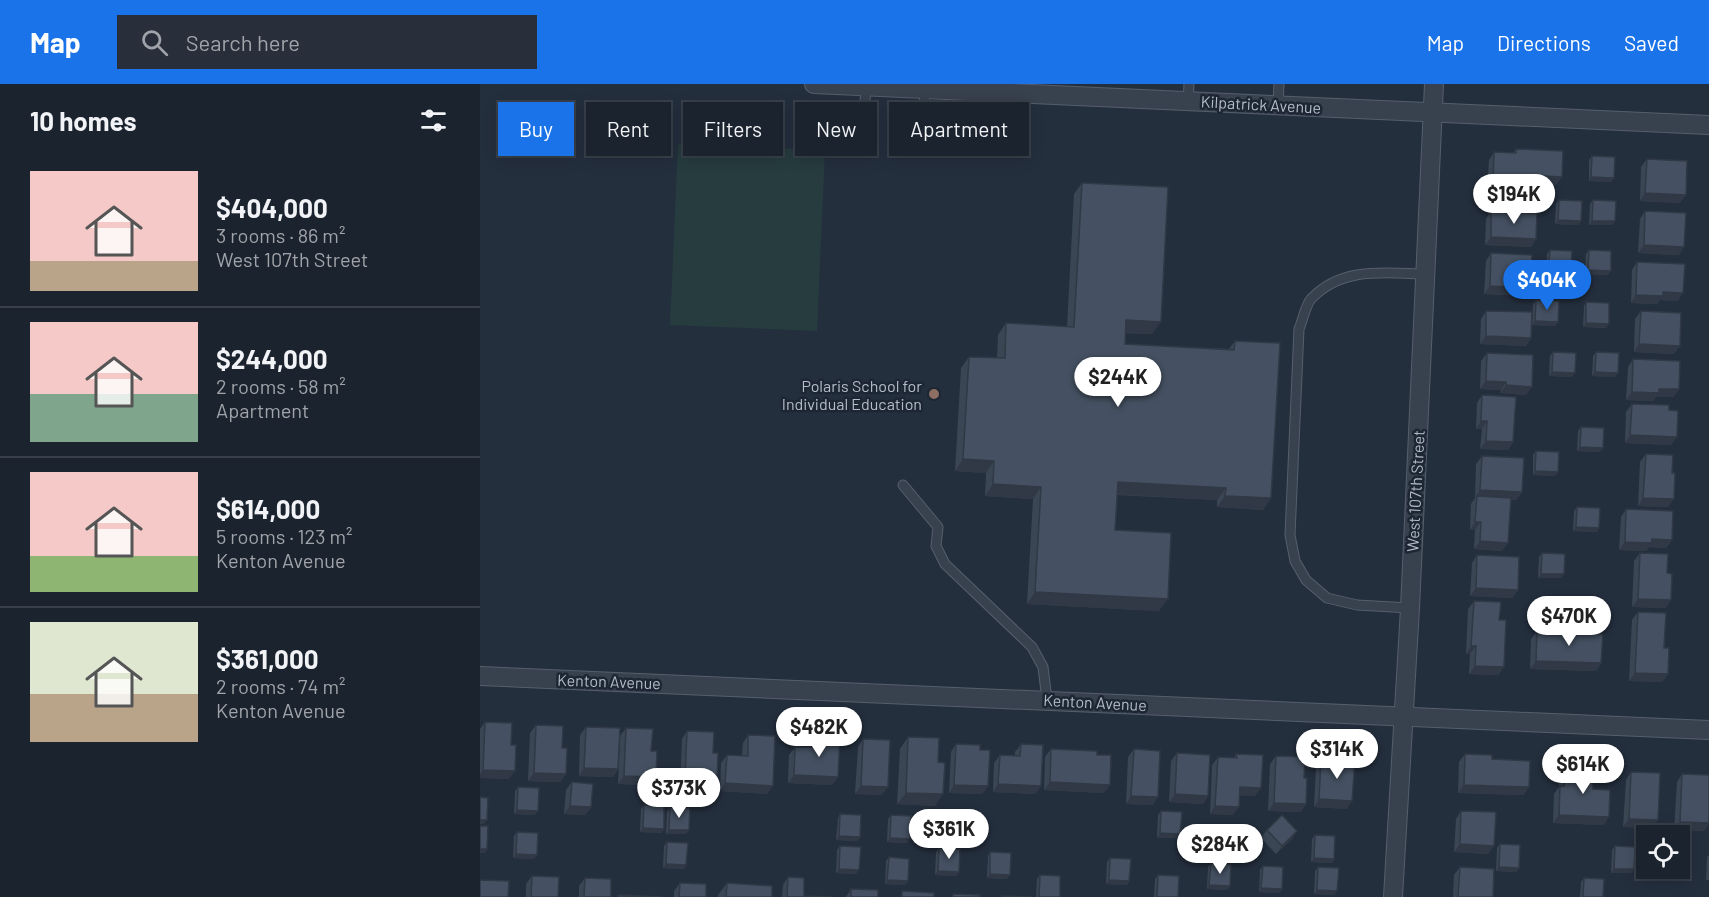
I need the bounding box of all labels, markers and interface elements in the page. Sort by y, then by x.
search box [117,15,537,69]
text: Map [30,25,81,59]
icon: search [138,26,171,59]
text: Search here [186,29,300,55]
text: Map [1427,30,1464,55]
text: Directions [1497,30,1591,55]
text: Saved [1624,30,1679,55]
street label: Kilpatrick Avenue [1200,91,1322,117]
chip: Buy [498,102,574,156]
chip: Rent [586,102,671,156]
chip: Filters [683,102,783,156]
chip: New [795,102,877,156]
chip: Apartment [889,102,1029,156]
icon: filters [417,104,450,137]
text: 10 homes [30,105,137,136]
pin: $194K [1472,174,1556,225]
text: $194K [1487,181,1541,205]
text: $404,000 [216,192,328,223]
icon: home [78,195,150,267]
text: 3 rooms · 86 m² [216,223,345,247]
text: West 107th Street [216,247,368,271]
pin: $404K [1505,260,1589,311]
text: $404K [1517,267,1577,291]
text: $244,000 [216,343,328,374]
icon: home [78,346,150,418]
pin: $244K [1076,357,1160,408]
text: $244K [1088,364,1148,388]
text: 2 rooms · 58 m² [216,374,346,398]
place label: Polaris School for Individual Education [782,376,922,413]
marker: Polaris School for Individual Education [927,387,941,401]
text: Apartment [216,398,309,422]
street label: West 107th Street [1402,430,1428,552]
text: $614,000 [216,493,320,524]
icon: home [78,496,150,568]
text: 5 rooms · 123 m² [216,524,353,548]
text: Kenton Avenue [216,548,346,572]
pin: $470K [1527,596,1611,647]
text: $470K [1541,603,1597,627]
text: $361,000 [216,643,319,674]
icon: home [78,646,150,718]
street label: Kenton Avenue [557,670,661,692]
text: 2 rooms · 74 m² [216,674,346,698]
street label: Kenton Avenue [1043,690,1147,714]
text: Kenton Avenue [216,698,346,722]
pin: $482K [777,707,861,758]
text: $482K [790,714,848,738]
pin: $314K [1295,729,1379,780]
text: $314K [1310,736,1364,760]
pin: $614K [1541,744,1625,795]
text: $614K [1556,751,1610,775]
pin: $373K [637,768,721,819]
text: $373K [651,775,707,799]
pin: $361K [907,809,991,860]
text: $361K [923,816,975,840]
pin: $284K [1178,824,1262,875]
map controls [1636,825,1690,879]
button: locate [1636,825,1690,879]
text: $284K [1191,831,1249,855]

